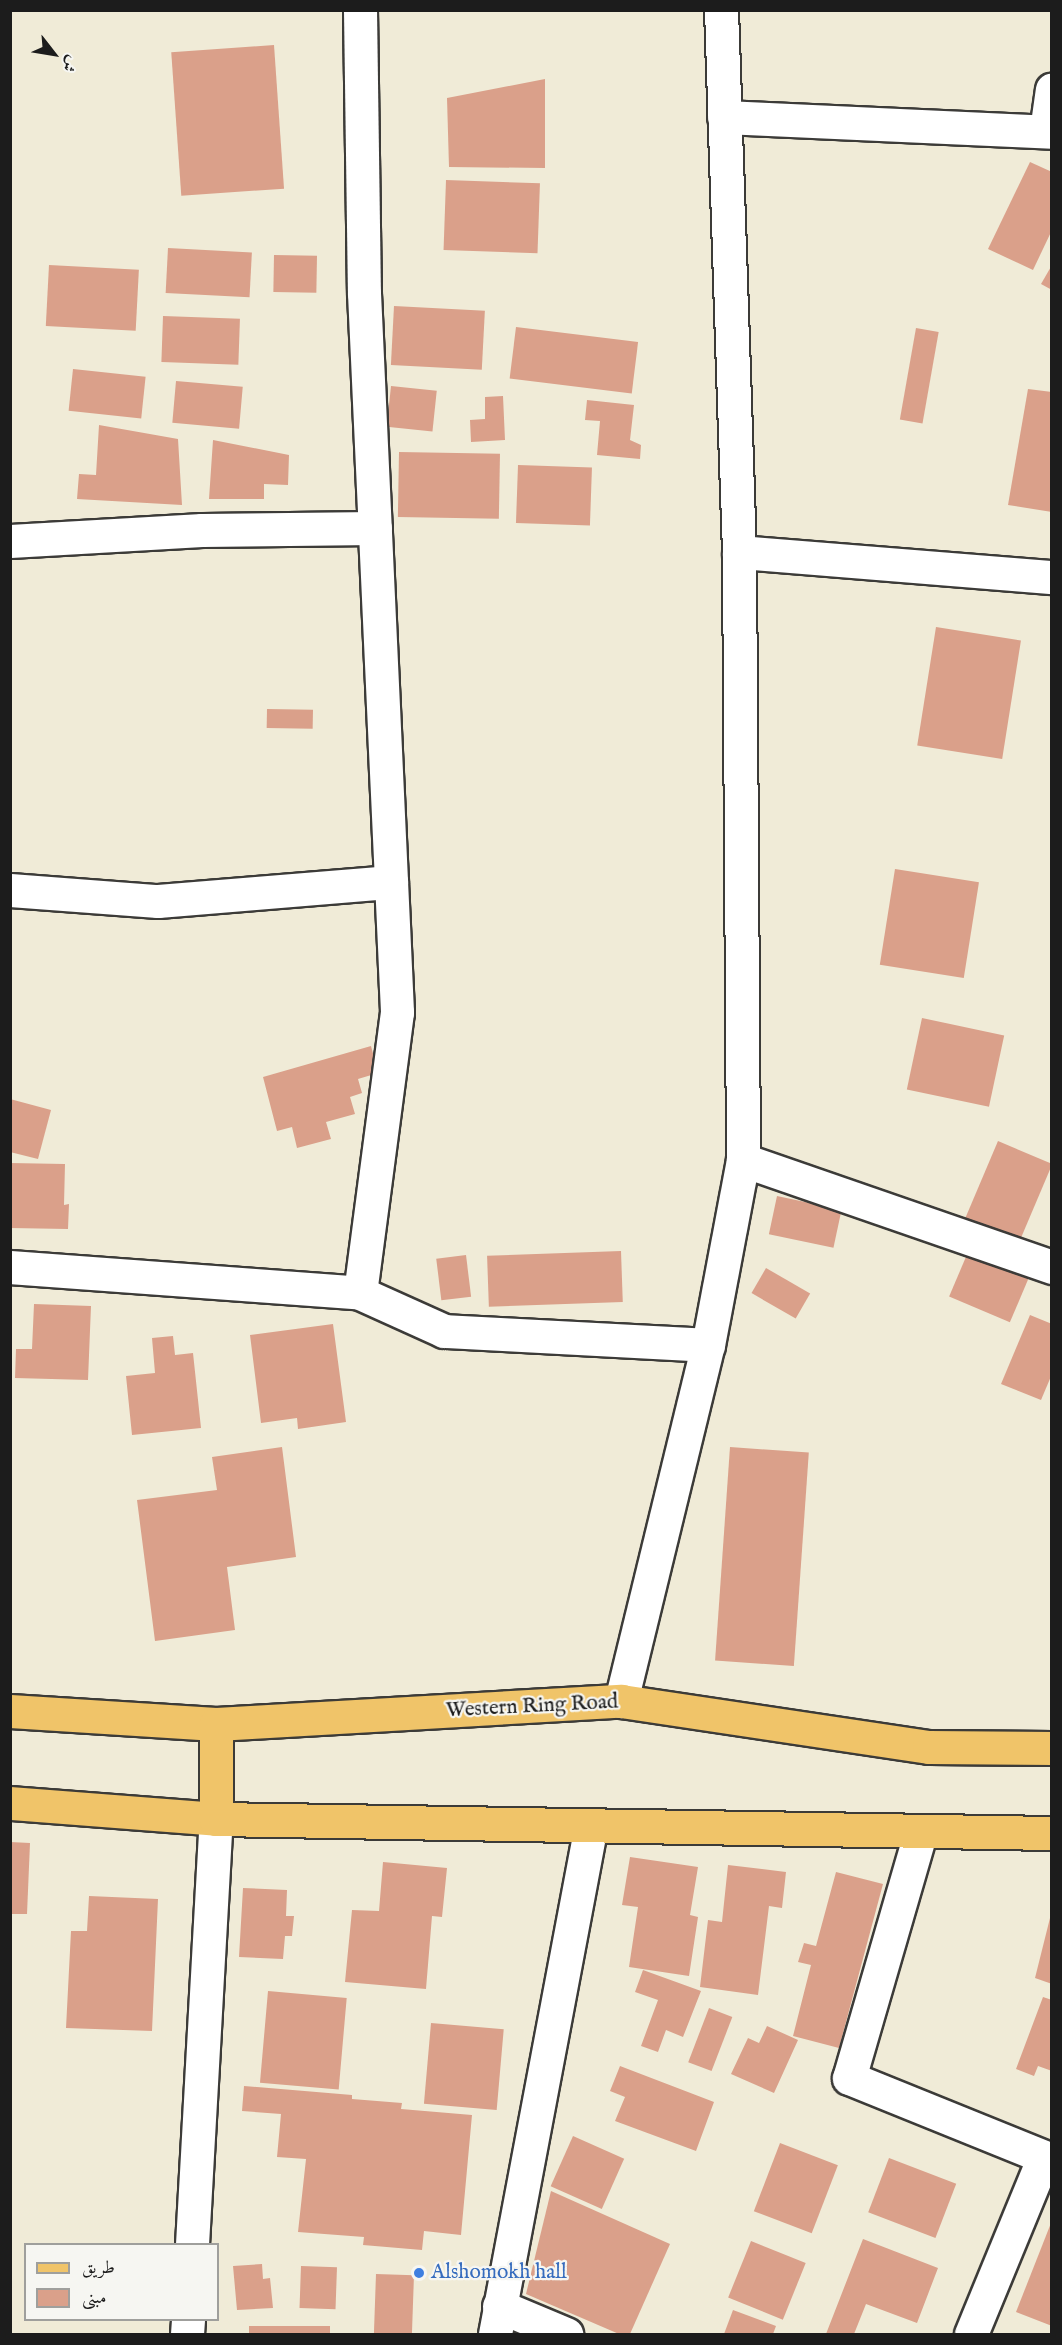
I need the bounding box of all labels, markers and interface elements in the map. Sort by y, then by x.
north arrow [24,24,84,84]
text: ش [57,51,82,75]
street label: Western Ring Road [445,1690,619,1724]
legend [24,2243,219,2321]
text: طريق [82,2257,115,2280]
place label: Alshomokh hall [431,2260,567,2286]
marker: Alshomokh hall [412,2266,426,2280]
text: مبنى [82,2287,107,2310]

